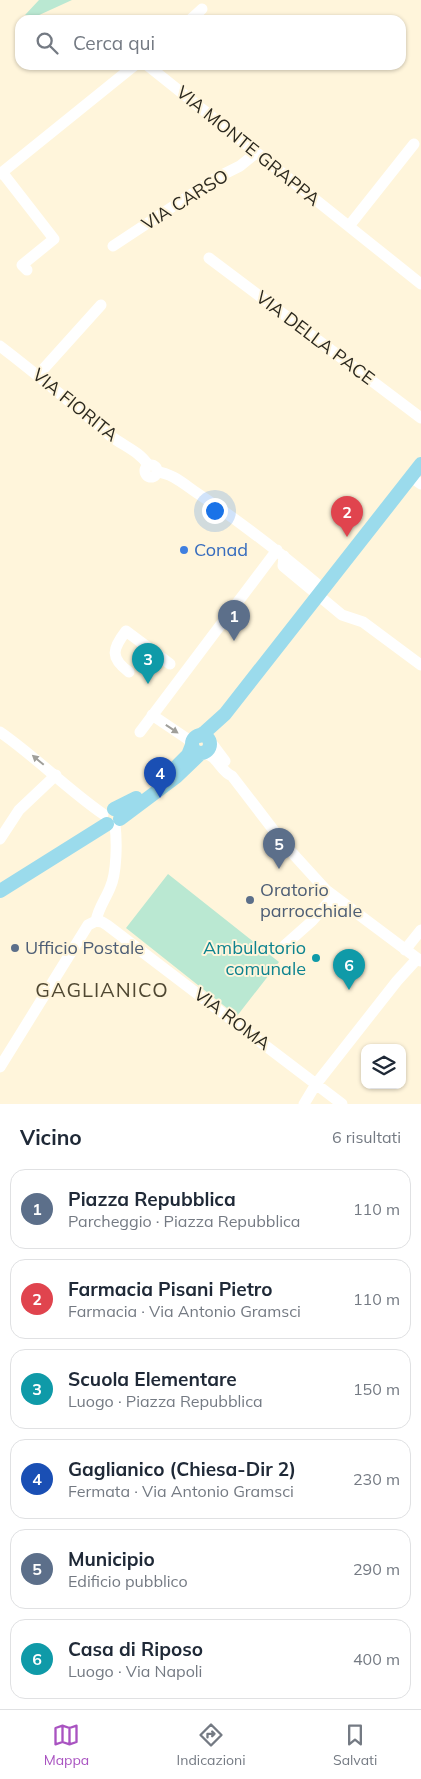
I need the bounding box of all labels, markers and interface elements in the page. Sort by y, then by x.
search box [15,15,406,70]
icon: search [33,29,61,57]
text: Cerca qui [73,31,155,55]
street label: VIA MONTE GRAPPA [172,81,325,211]
street label: VIA CARSO [137,164,232,235]
street label: VIA DELLA PACE [251,285,379,390]
street label: VIA FIORITA [28,363,123,446]
pin: 2 [331,496,363,537]
your location [202,498,228,524]
place label: Conad [194,538,248,561]
marker: Conad [178,544,190,556]
pin: 1 [218,600,250,641]
pin: 3 [132,643,164,684]
one-way arrow [166,724,179,734]
one-way arrow [32,755,45,766]
pin: 4 [144,757,176,798]
pin: 5 [263,828,295,869]
place label: Oratorio parrocchiale [260,878,362,922]
marker: Oratorio parrocchiale [244,894,256,906]
place label: Ufficio Postale [25,936,144,959]
place label: Ambulatorio comunale [203,936,306,980]
marker: Ufficio Postale [9,942,21,954]
pin: 6 [333,949,365,990]
marker: Ambulatorio comunale [310,952,322,964]
district label: GAGLIANICO [35,977,169,1002]
street label: VIA ROMA [189,982,275,1055]
map controls [361,1044,406,1089]
button: layers [361,1044,406,1089]
text: Vicino [20,1124,82,1150]
text: 6 risultati [332,1127,401,1147]
text: Piazza Repubblica [68,1187,236,1211]
text: 1 [32,1199,42,1219]
text: 110 m [353,1199,400,1219]
text: Parcheggio · Piazza Repubblica [68,1211,300,1231]
text: Farmacia Pisani Pietro [68,1277,272,1301]
text: 2 [32,1289,42,1309]
text: 110 m [353,1289,400,1309]
text: Farmacia · Via Antonio Gramsci [68,1301,301,1321]
text: Scuola Elementare [68,1367,237,1391]
text: 3 [32,1379,42,1399]
text: 150 m [353,1379,400,1399]
text: Luogo · Piazza Repubblica [68,1391,263,1411]
text: Gaglianico (Chiesa-Dir 2) [68,1457,296,1481]
text: 4 [32,1469,42,1489]
text: 230 m [353,1469,400,1489]
text: Fermata · Via Antonio Gramsci [68,1481,294,1501]
text: Municipio [68,1547,155,1571]
text: 5 [32,1559,42,1579]
text: 290 m [353,1559,400,1579]
text: Edificio pubblico [68,1571,188,1591]
text: Casa di Riposo [68,1637,203,1661]
text: 6 [32,1649,42,1669]
text: 400 m [353,1649,400,1669]
text: Luogo · Via Napoli [68,1661,202,1681]
tab: Mappa [44,1721,89,1769]
tab: Indicazioni [177,1721,246,1769]
tab: Salvati [333,1721,377,1769]

